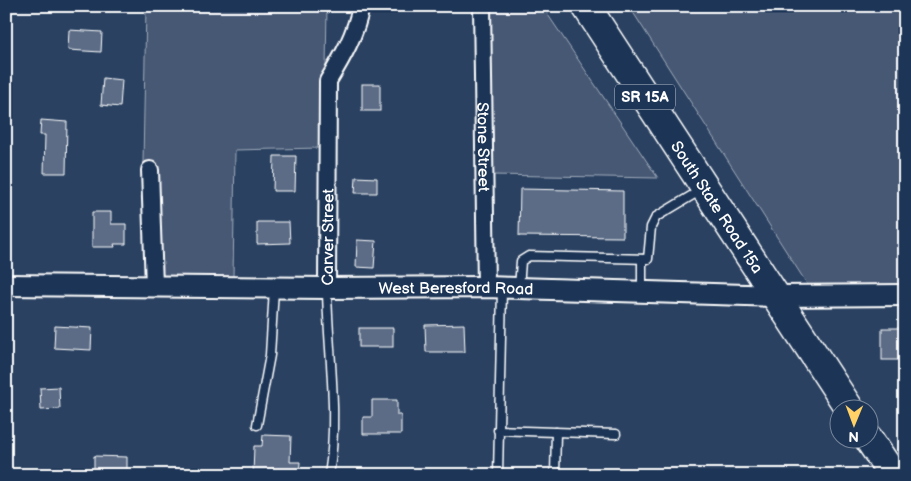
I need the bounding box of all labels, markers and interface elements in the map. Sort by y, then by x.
road number: SR 15A [615,84,675,110]
street label: Stone Street [472,102,493,192]
street label: South State Road 15a [666,138,766,277]
street label: Carver Street [319,188,338,286]
street label: West Beresford Road [379,279,534,299]
north arrow [828,398,878,448]
text: N [848,428,859,445]

